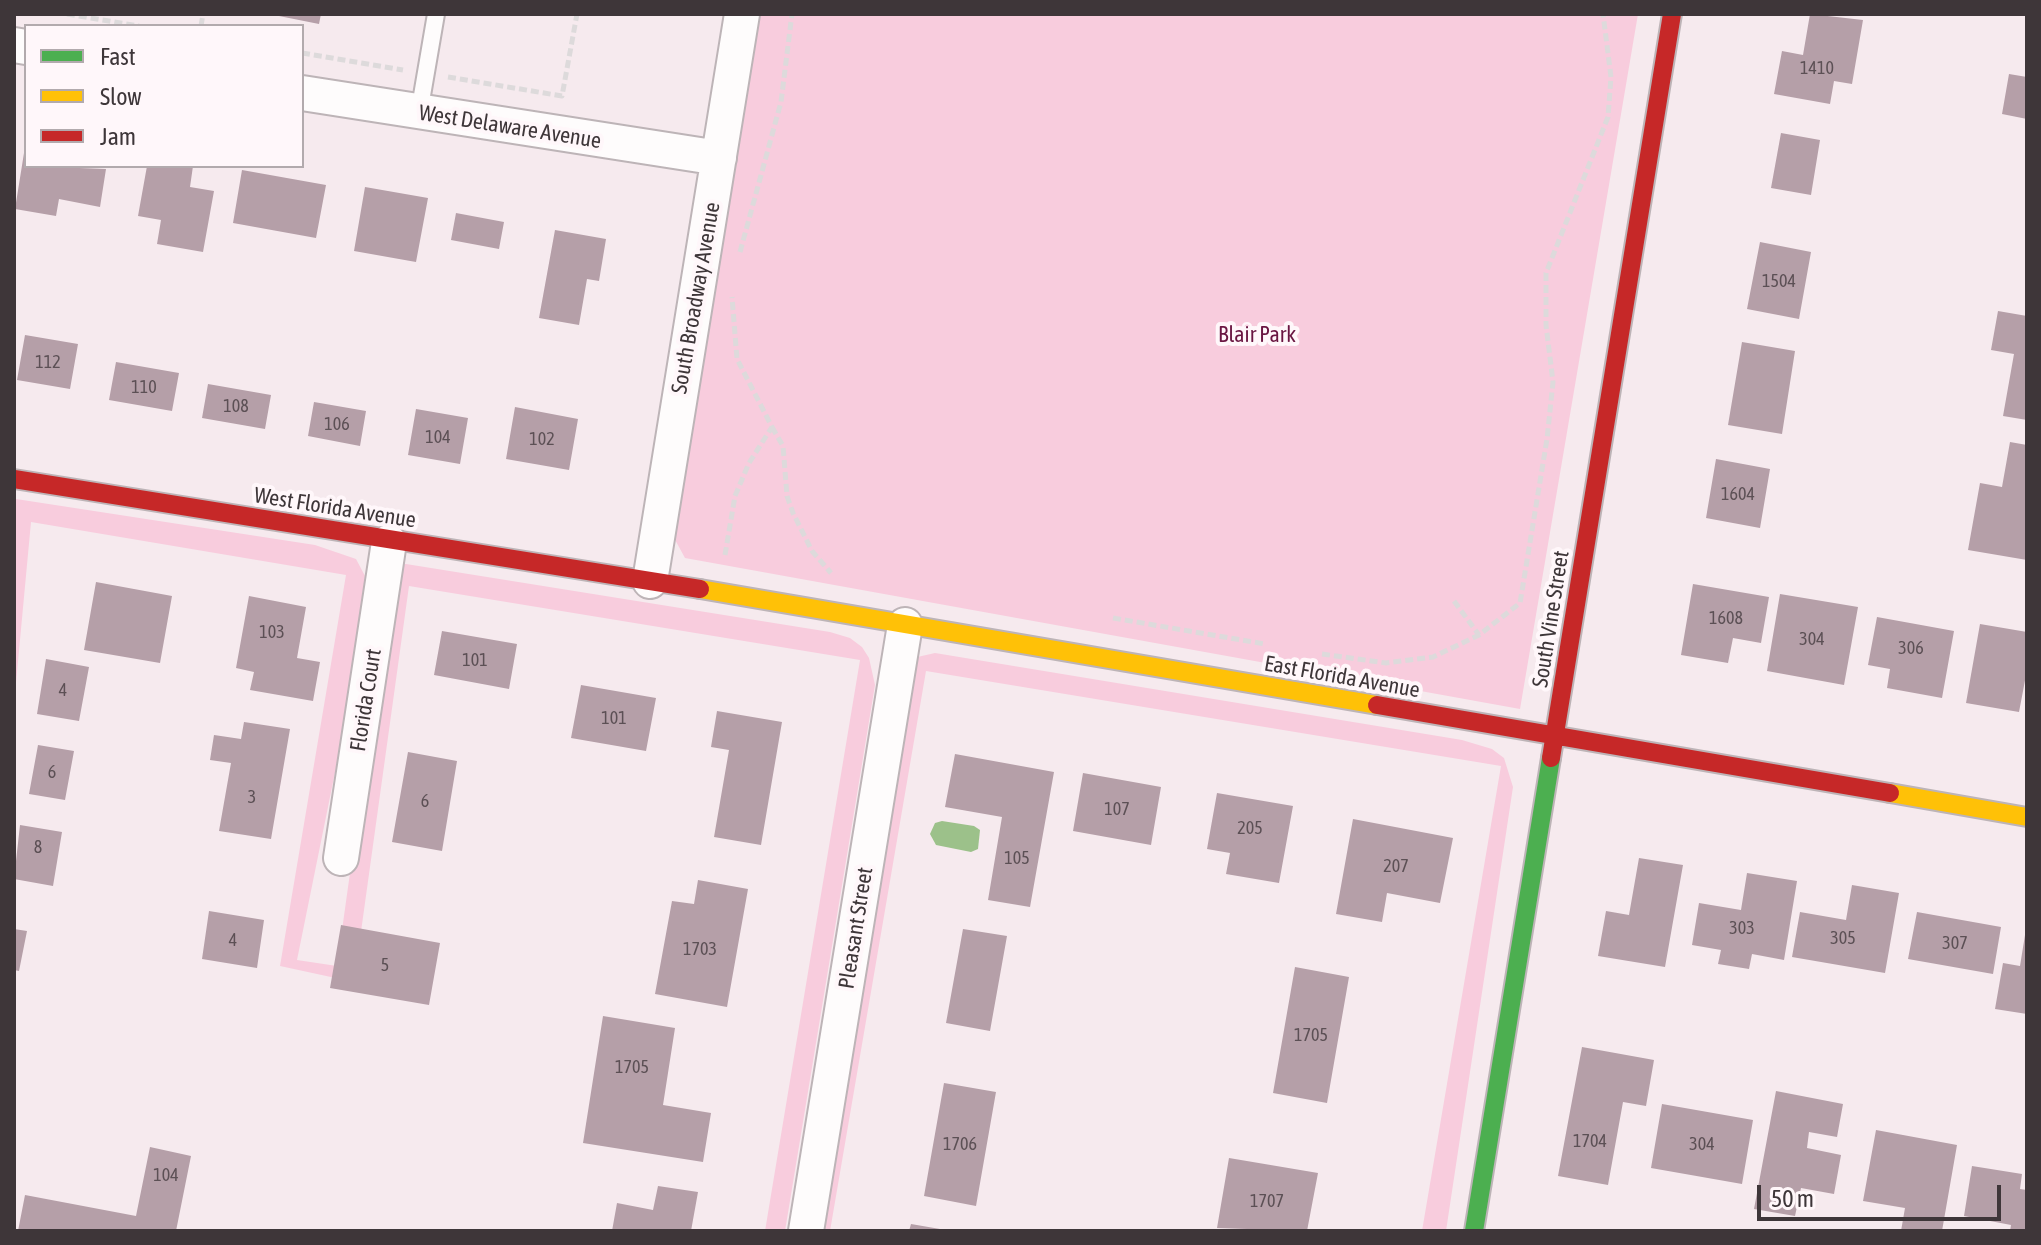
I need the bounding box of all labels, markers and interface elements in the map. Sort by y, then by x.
legend [24,24,304,168]
text: Fast [100,43,136,70]
house number: 1410 [1800,57,1834,79]
text: Slow [100,83,142,110]
street label: West Delaware Avenue [417,100,603,154]
text: Jam [100,123,136,150]
street label: South Broadway Avenue [666,200,726,396]
house number: 1504 [1762,270,1796,292]
park label: Blair Park [1218,322,1296,348]
house number: 112 [35,351,61,373]
house number: 110 [131,376,157,398]
house number: 108 [223,395,249,417]
house number: 106 [324,413,350,435]
house number: 104 [425,426,451,448]
house number: 102 [529,428,555,450]
street label: West Florida Avenue [252,482,418,534]
house number: 1604 [1721,483,1755,505]
street label: South Vine Street [1527,549,1575,689]
house number: 1608 [1709,607,1743,629]
house number: 103 [259,621,285,643]
house number: 304 [1799,628,1825,650]
house number: 306 [1898,637,1924,659]
street label: Florida Court [345,647,387,753]
house number: 101 [462,649,488,671]
street label: East Florida Avenue [1262,650,1422,704]
house number: 4 [59,679,67,701]
house number: 101 [601,707,627,729]
house number: 6 [48,761,56,783]
house number: 3 [248,786,256,808]
house number: 6 [421,790,429,812]
house number: 107 [1104,798,1130,820]
house number: 205 [1237,817,1263,839]
house number: 8 [34,836,42,858]
house number: 105 [1004,847,1030,869]
house number: 207 [1383,855,1409,877]
street label: Pleasant Street [833,865,879,991]
house number: 303 [1729,917,1755,939]
house number: 305 [1830,927,1856,949]
house number: 4 [229,929,237,951]
house number: 307 [1942,932,1968,954]
house number: 1703 [683,938,717,960]
house number: 5 [381,954,389,976]
house number: 1705 [1294,1024,1328,1046]
house number: 1705 [615,1056,649,1078]
house number: 1704 [1573,1130,1607,1152]
house number: 1706 [943,1133,977,1155]
house number: 304 [1689,1133,1715,1155]
house number: 104 [153,1164,179,1186]
scale bar [1761,1169,2005,1219]
text: 50 m [1771,1185,1814,1212]
house number: 1707 [1250,1190,1284,1212]

